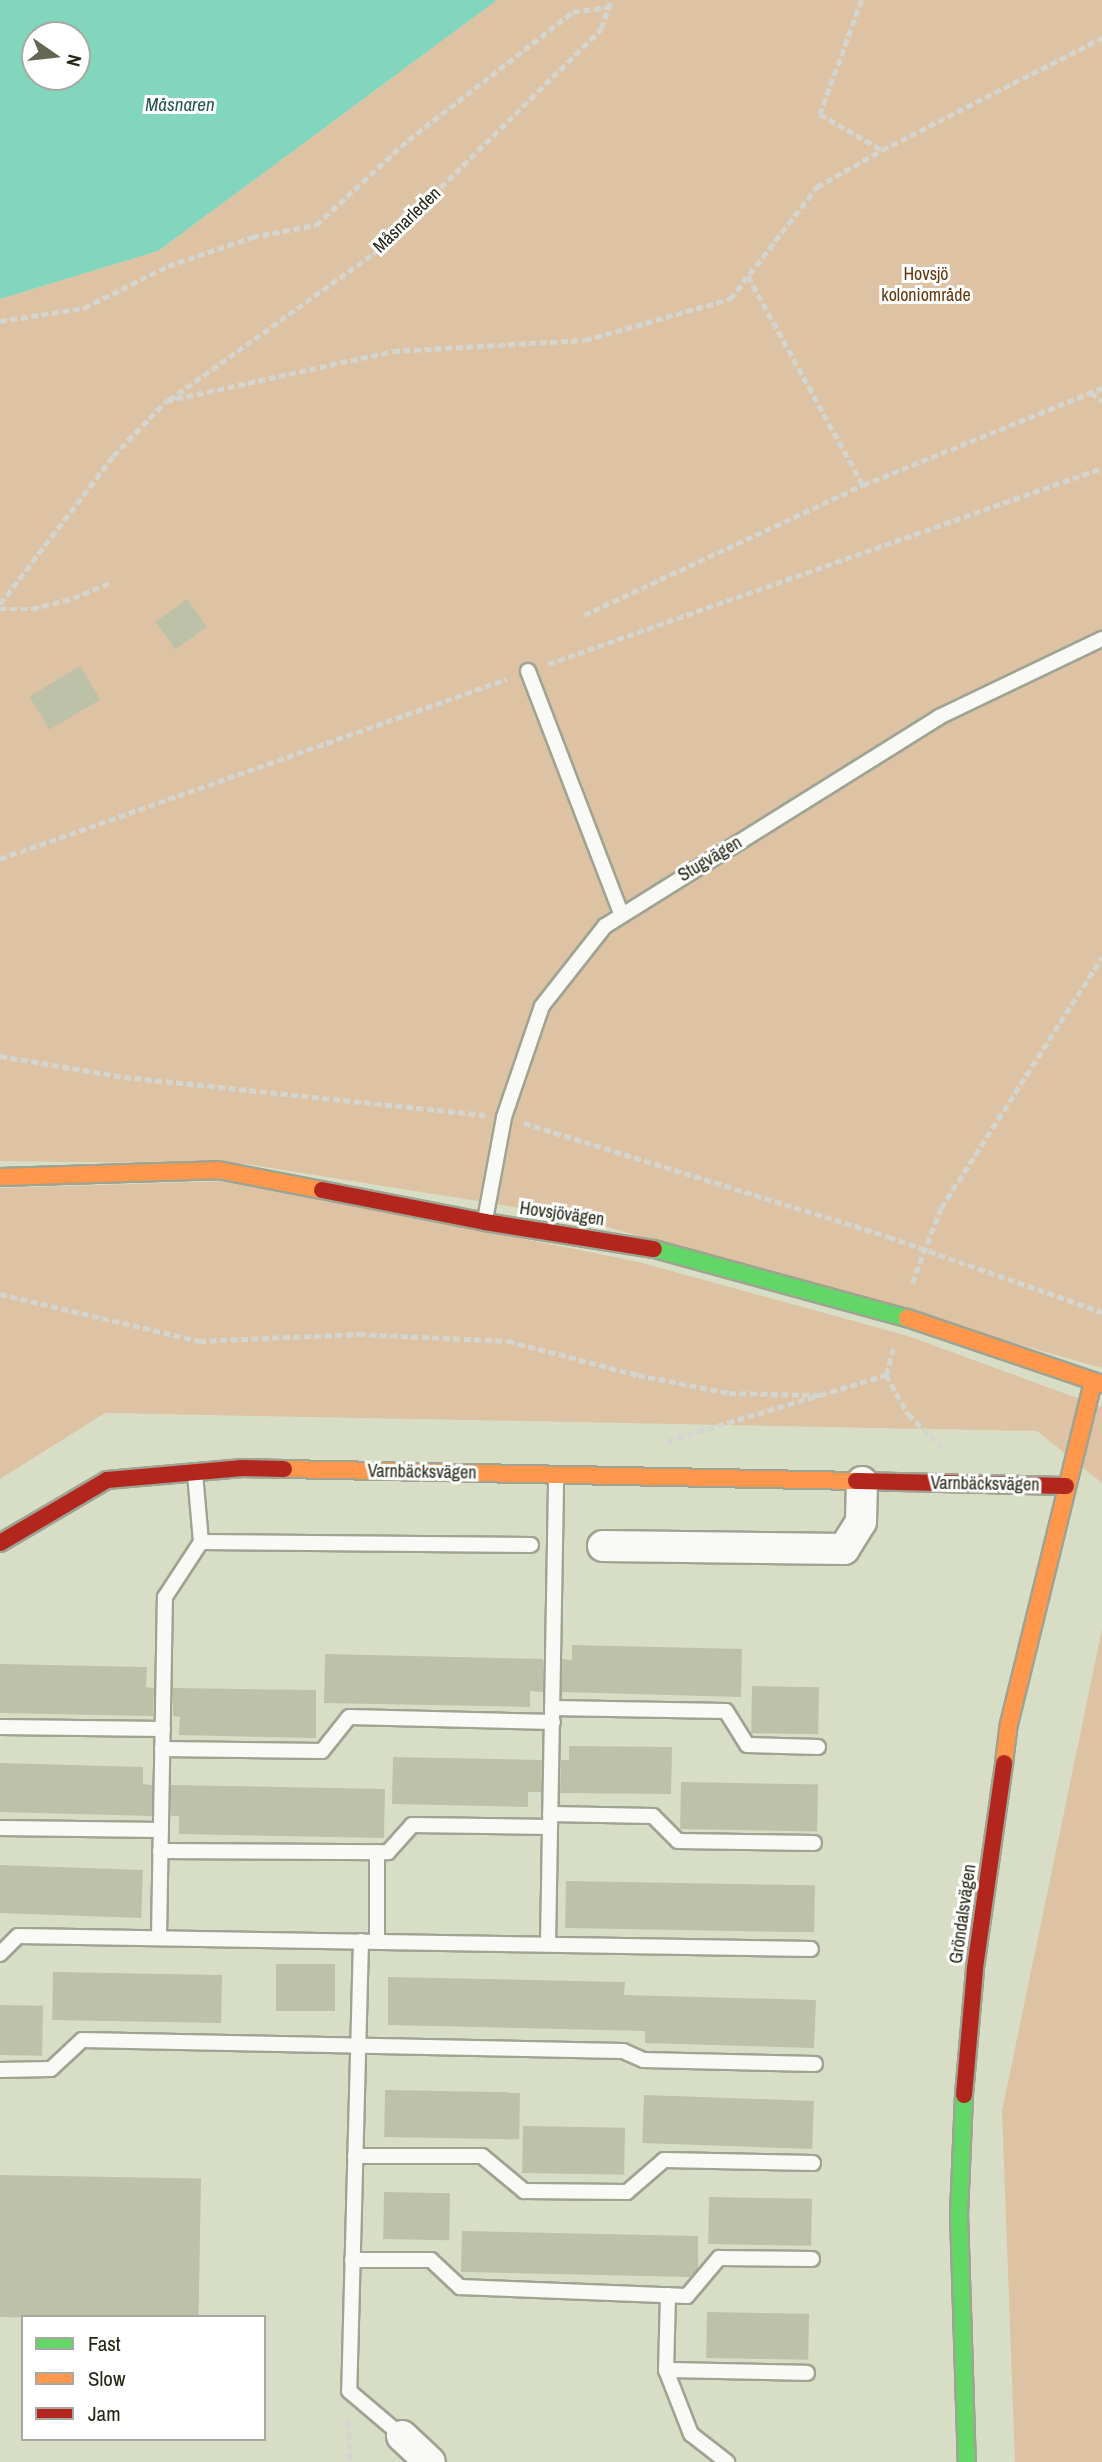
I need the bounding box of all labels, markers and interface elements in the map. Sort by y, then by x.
north arrow [21,21,91,91]
text: N [60,52,88,69]
water label: Måsnaren [145,94,215,116]
street label: Måsnarleden [369,183,445,257]
park label: Hovsjö koloniområde [881,264,971,306]
street label: Stugvägen [674,832,746,886]
street label: Hovsjövägen [518,1197,606,1231]
street label: Varnbäcksvägen [367,1460,477,1484]
street label: Varnbäcksvägen [930,1472,1040,1496]
street label: Gröndalsvägen [945,1863,981,1965]
legend [21,2315,266,2441]
text: Fast [88,2329,121,2358]
text: Slow [88,2364,125,2393]
text: Jam [88,2399,121,2428]

